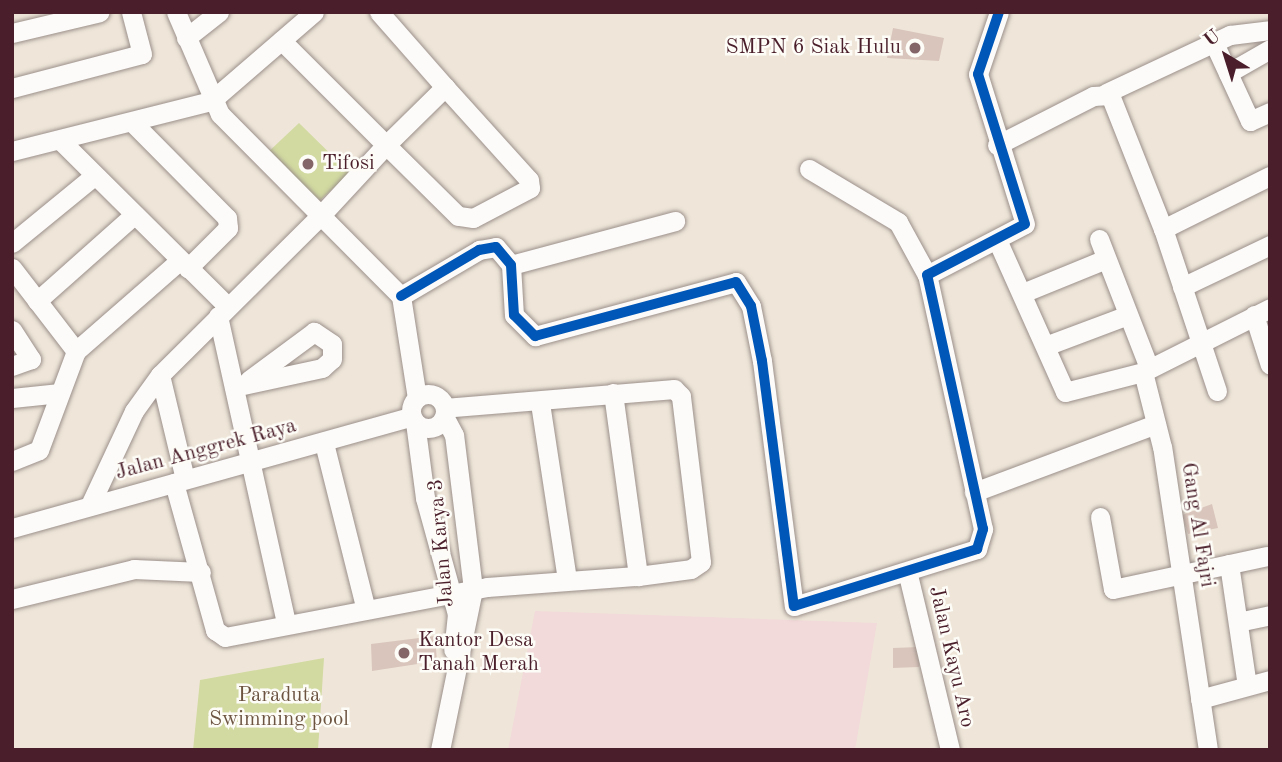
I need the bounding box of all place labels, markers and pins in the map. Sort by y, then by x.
place label: SMPN 6 Siak Hulu [725,35,901,61]
marker: SMPN 6 Siak Hulu [907,40,923,56]
place label: Tifosi [322,151,375,177]
marker: Tifosi [300,156,316,172]
place label: Kantor Desa Tanah Merah [418,628,539,678]
marker: Kantor Desa Tanah Merah [396,645,412,661]

